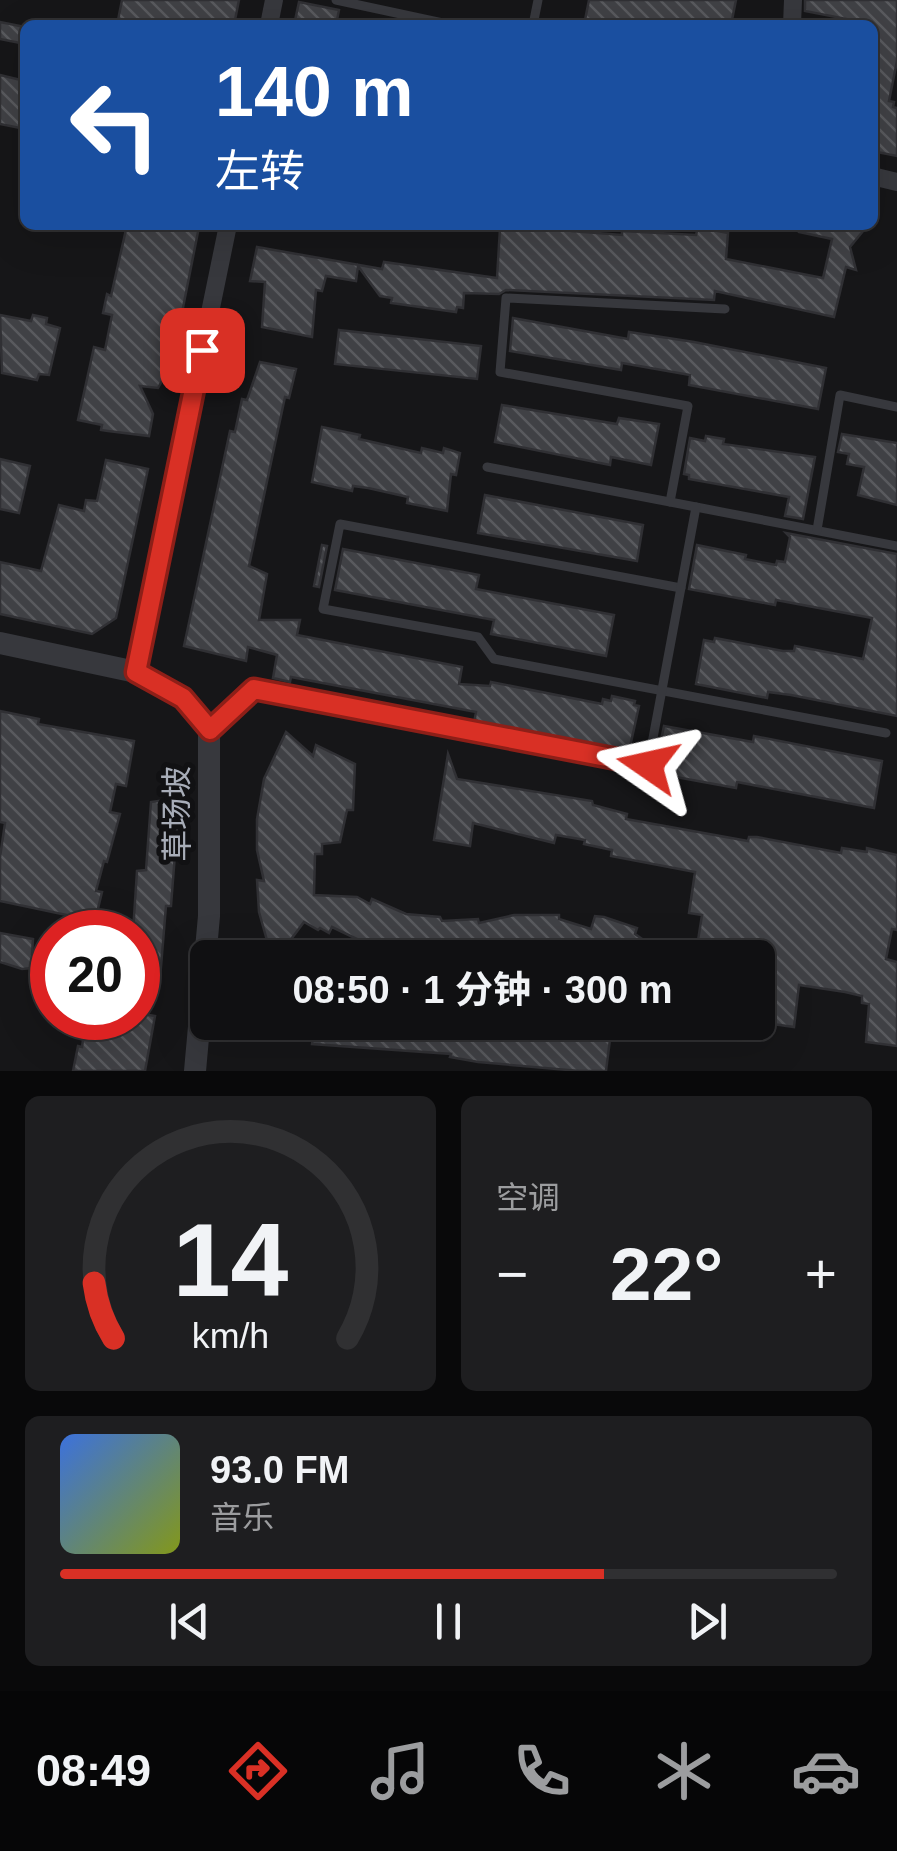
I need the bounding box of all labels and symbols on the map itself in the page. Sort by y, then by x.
pin [160,308,245,393]
position arrow [596,713,700,817]
street label: 草场坡 [159,766,195,862]
speed limit sign: 20 [30,910,160,1040]

